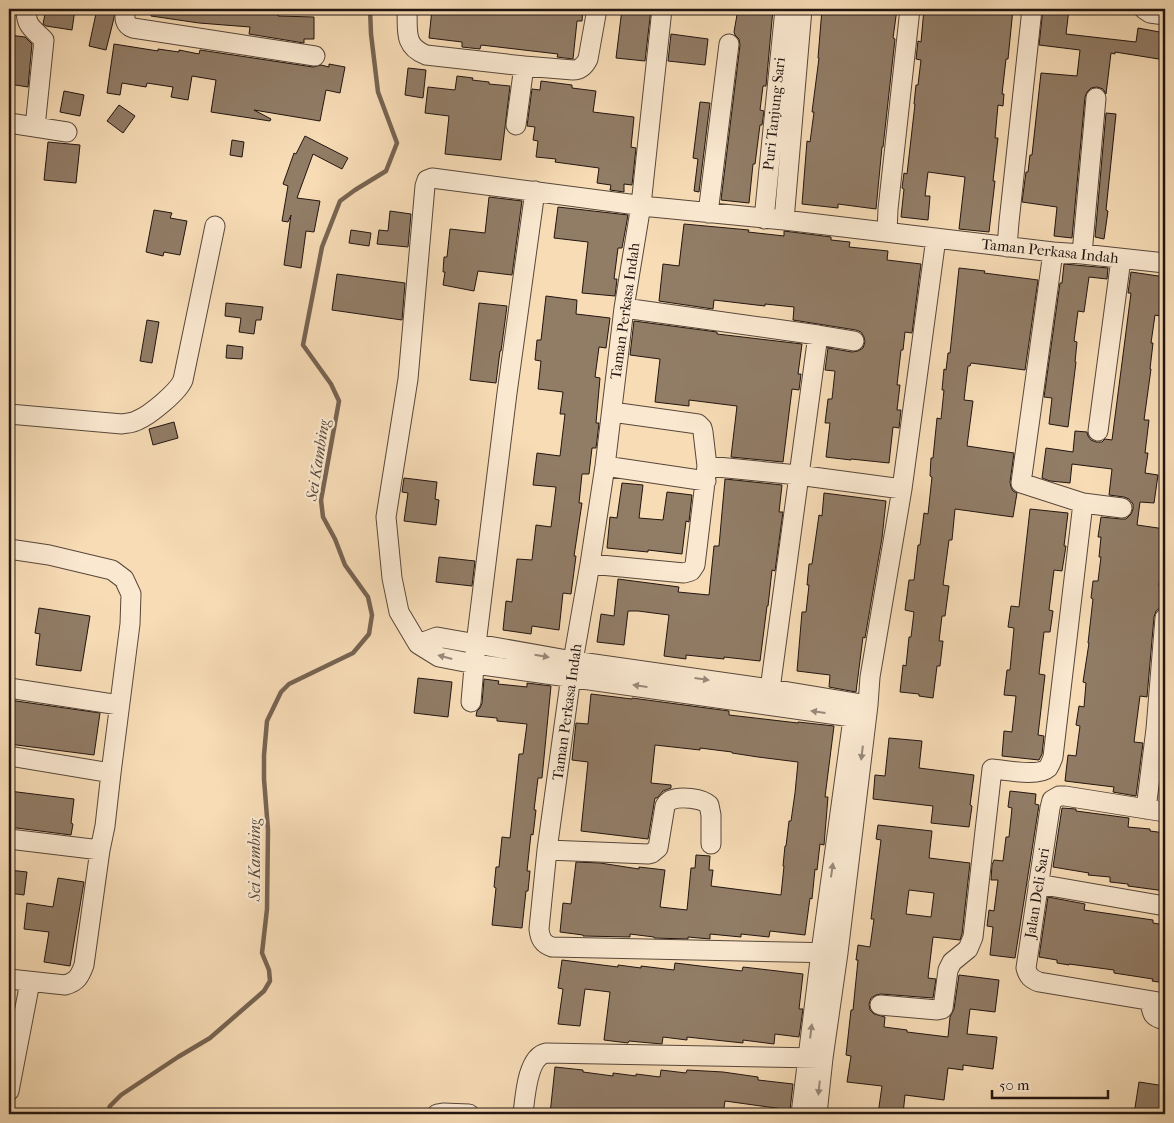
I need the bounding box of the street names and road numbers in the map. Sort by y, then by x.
street label: Puri Tanjung Sari [759,56,789,172]
street label: Taman Perkasa Indah [981,235,1120,267]
street label: Taman Perkasa Indah [606,241,644,380]
street label: Taman Perkasa Indah [548,642,586,781]
street label: Jalan Deli Sari [1021,846,1053,941]

